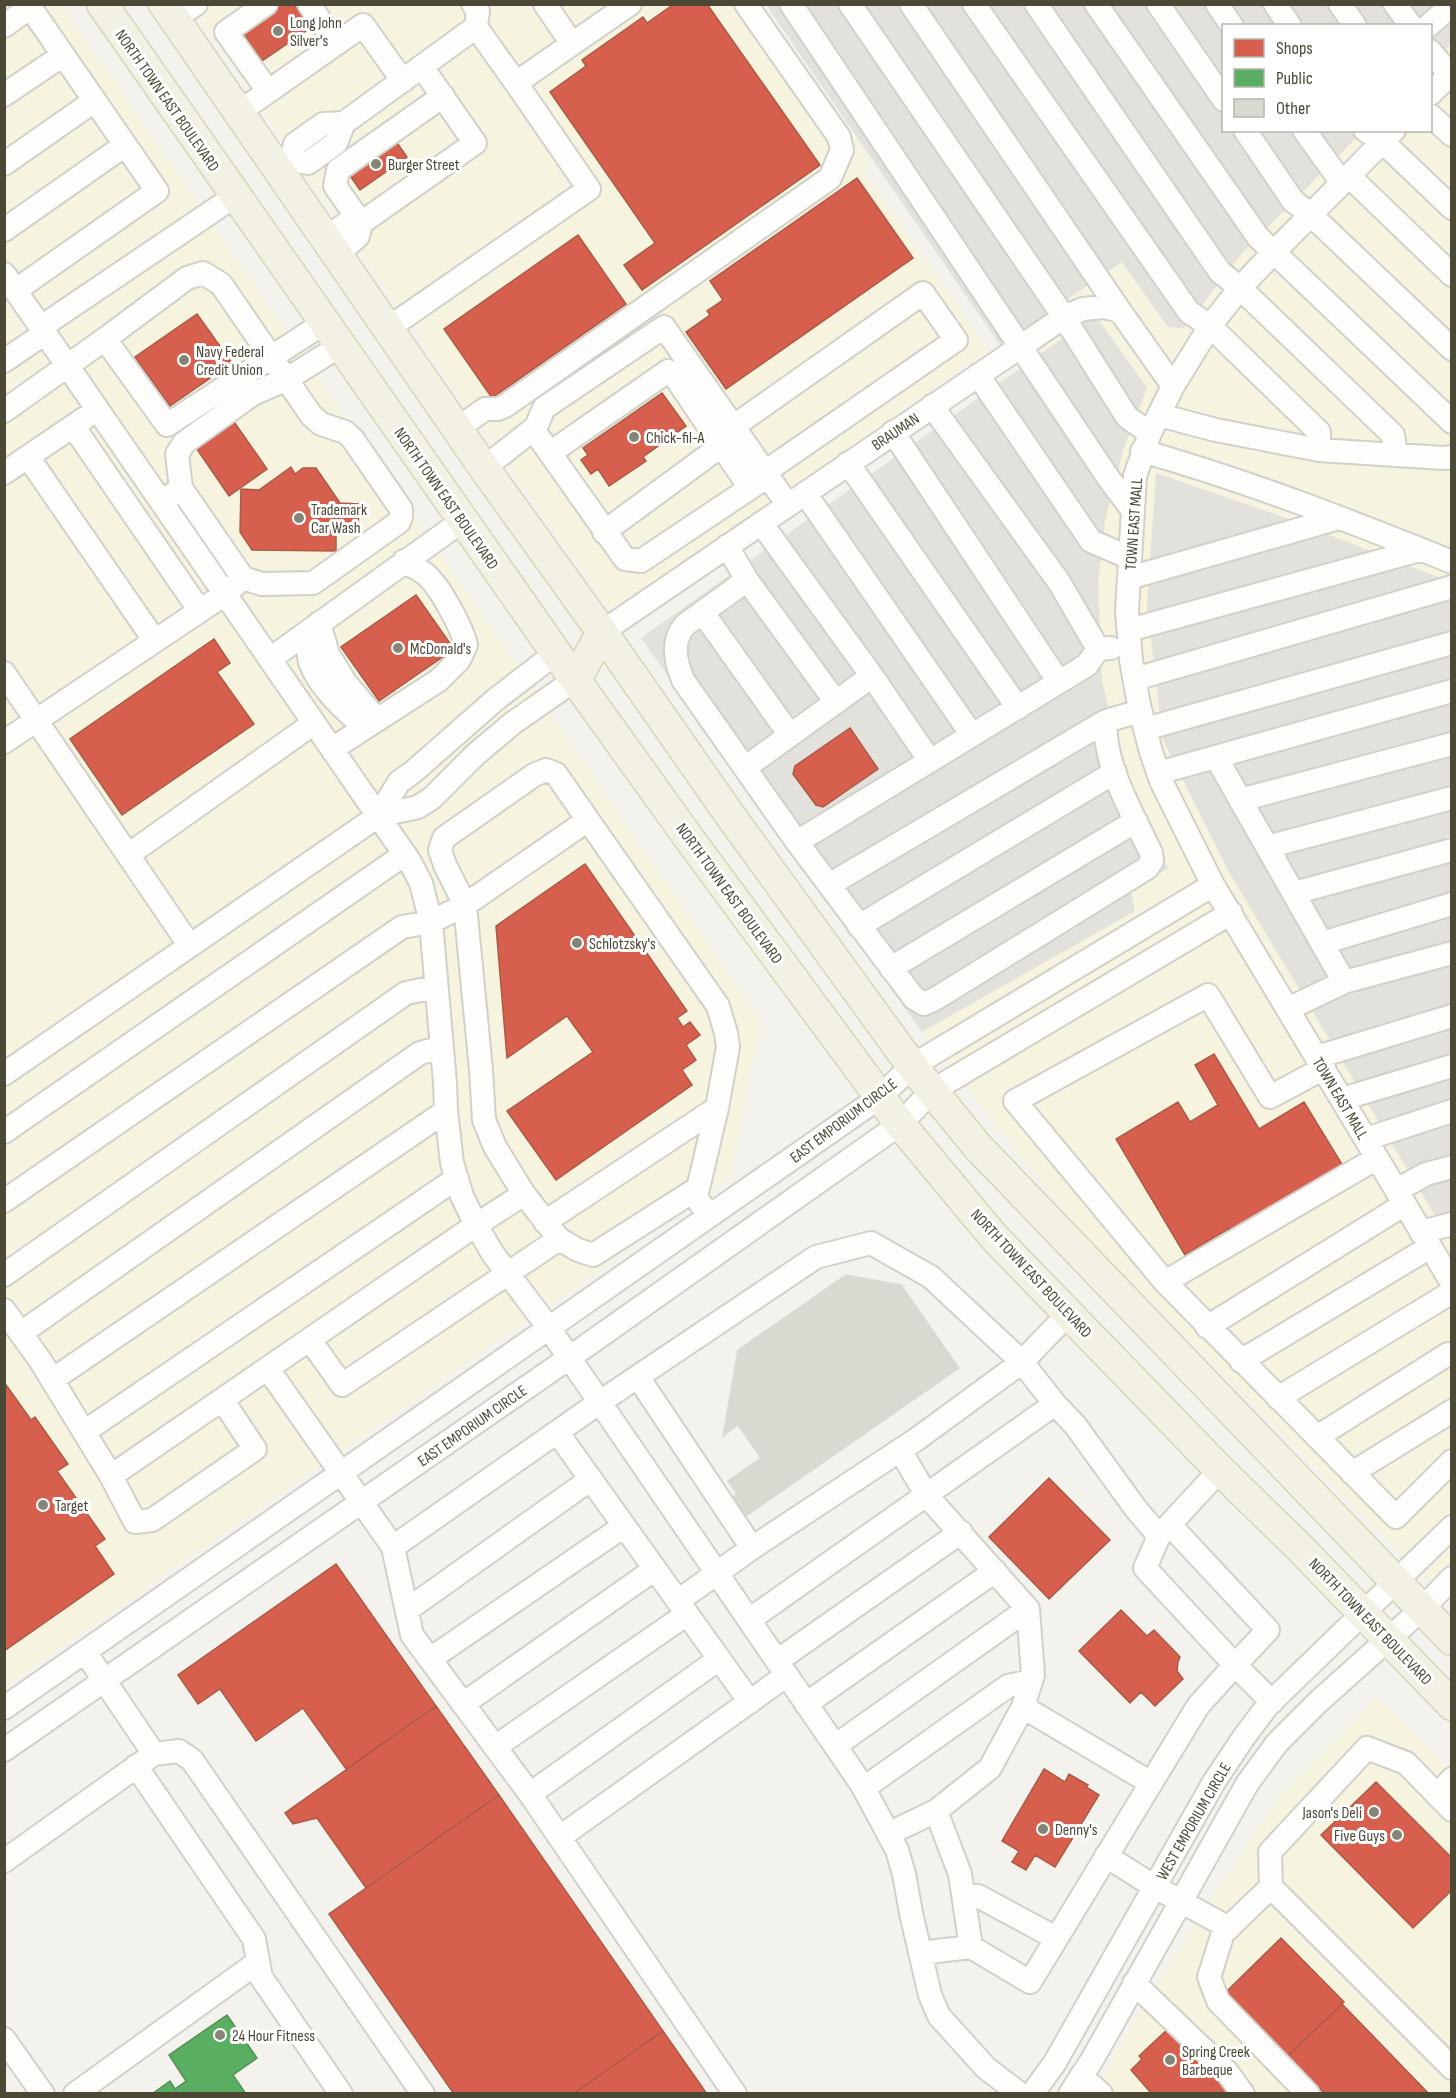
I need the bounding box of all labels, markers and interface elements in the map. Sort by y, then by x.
place label: Long John Silver's [290,14,342,51]
marker: Long John Silver's [271,24,285,38]
legend [1222,24,1432,132]
street label: NORTH TOWN EAST BOULEVARD [111,26,223,176]
text: Shops [1276,38,1313,59]
text: Public [1276,68,1313,89]
text: Other [1276,98,1310,119]
place label: Burger Street [388,156,460,175]
marker: Burger Street [369,157,383,171]
place label: Navy Federal Credit Union [196,343,264,380]
marker: Navy Federal Credit Union [177,353,191,367]
street label: BRAUMAN [868,409,923,455]
street label: NORTH TOWN EAST BOULEVARD [390,424,502,574]
place label: Chick-fil-A [646,429,704,448]
marker: Chick-fil-A [627,430,641,444]
street label: TOWN EAST MALL [1122,477,1147,571]
place label: Trademark Car Wash [311,501,367,538]
marker: Trademark Car Wash [292,511,306,525]
place label: McDonald's [410,640,472,659]
marker: McDonald's [391,641,405,655]
street label: NORTH TOWN EAST BOULEVARD [671,820,786,968]
place label: Schlotzsky's [589,935,656,954]
marker: Schlotzsky's [570,936,584,950]
street label: TOWN EAST MALL [1308,1054,1372,1143]
street label: EAST EMPORIUM CIRCLE [787,1075,901,1168]
street label: NORTH TOWN EAST BOULEVARD [966,1206,1096,1342]
street label: EAST EMPORIUM CIRCLE [415,1381,531,1471]
place label: Target [55,1497,88,1516]
marker: Target [36,1498,50,1512]
street label: NORTH TOWN EAST BOULEVARD [1304,1555,1436,1689]
street label: WEST EMPORIUM CIRCLE [1153,1760,1236,1884]
place label: Jason's Deli [1302,1804,1362,1823]
marker: Jason's Deli [1367,1805,1381,1819]
place label: Denny's [1055,1821,1098,1840]
marker: Denny's [1036,1822,1050,1836]
place label: Five Guys [1334,1827,1385,1846]
marker: Five Guys [1390,1828,1404,1842]
place label: 24 Hour Fitness [232,2027,315,2046]
marker: 24 Hour Fitness [213,2028,227,2042]
place label: Spring Creek Barbeque [1182,2043,1250,2080]
marker: Spring Creek Barbeque [1163,2053,1177,2067]

